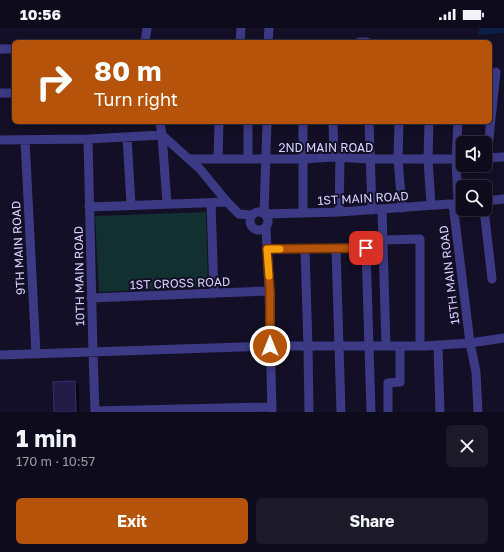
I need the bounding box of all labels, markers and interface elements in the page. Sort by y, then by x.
text: 10:56 [20,5,61,23]
text: 80 m [94,54,162,87]
icon: right [28,56,80,108]
text: Turn right [94,88,178,110]
map controls [456,136,492,216]
button: sound [456,136,492,172]
street label: 2ND MAIN ROAD [279,140,373,155]
button: search [456,180,492,216]
street label: 1ST MAIN ROAD [317,188,409,208]
street label: 9TH MAIN ROAD [8,201,28,295]
street label: 15TH MAIN ROAD [435,225,463,325]
street label: 10TH MAIN ROAD [71,226,87,326]
pin [349,231,383,265]
icon: arrive [355,237,377,259]
street label: 1ST CROSS ROAD [129,274,231,292]
position arrow [249,325,291,367]
text: 1 min [16,423,76,452]
button: close [446,425,488,467]
text: 170 m · 10:57 [16,453,95,469]
button: Exit [16,498,248,544]
button: Share [256,498,488,544]

